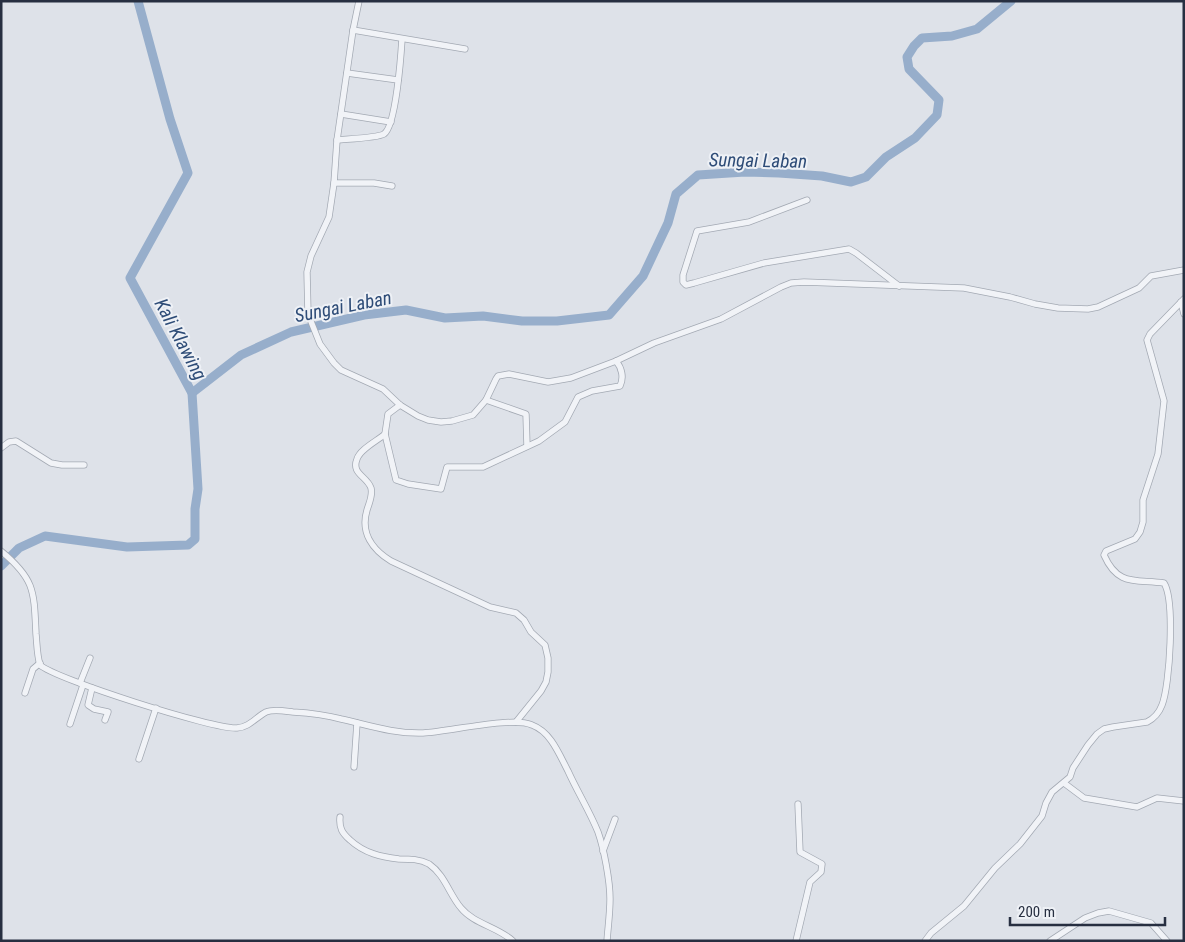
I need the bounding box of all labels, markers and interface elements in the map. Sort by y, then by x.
water label: Sungai Laban [709,148,807,173]
water label: Sungai Laban [293,286,394,327]
water label: Kali Klawing [150,295,212,384]
scale bar [1010,894,1165,926]
text: 200 m [1018,903,1055,921]

